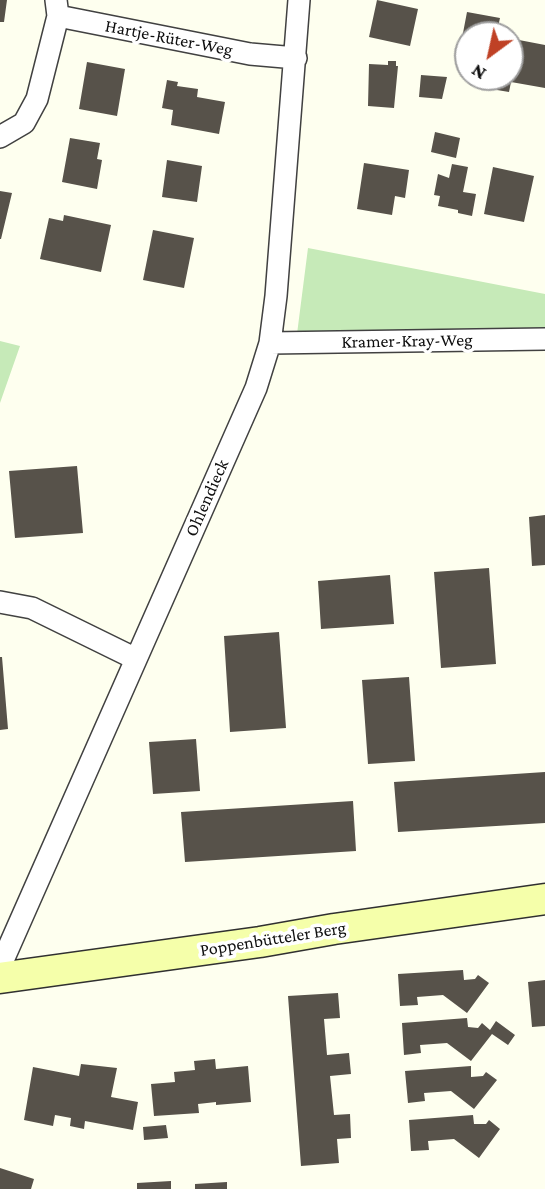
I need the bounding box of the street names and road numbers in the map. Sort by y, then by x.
street label: Hartje-Rüter-Weg [103,15,235,61]
street label: Kramer-Kray-Weg [341,329,473,353]
street label: Ohlendieck [180,456,234,540]
street label: Poppenbütteler Berg [198,917,348,961]

